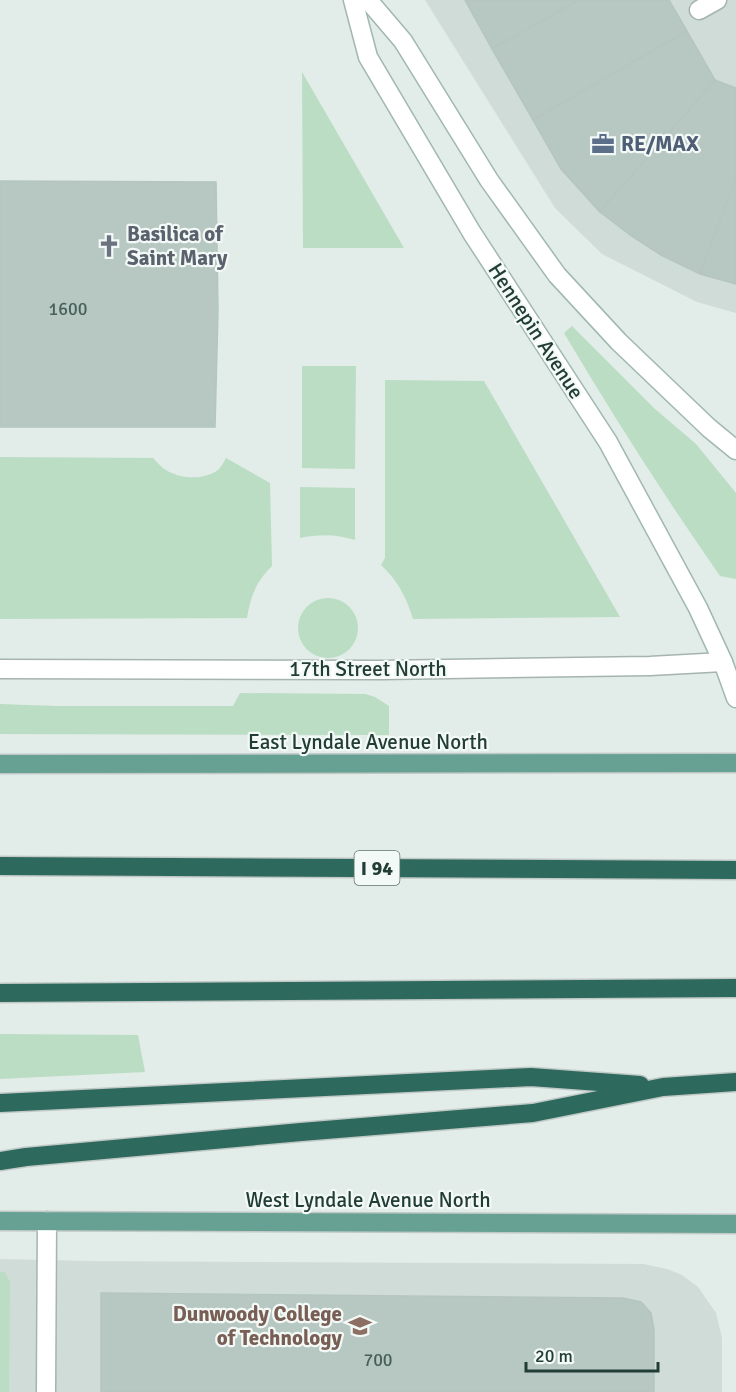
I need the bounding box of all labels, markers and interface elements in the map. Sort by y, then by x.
office icon: RE/MAX [590,131,616,157]
place label: RE/MAX [621,131,699,157]
place label: Basilica of Saint Mary [127,221,228,271]
church icon: Basilica of Saint Mary [96,233,122,259]
street label: Hennepin Avenue [482,258,590,404]
house number: 1600 [49,298,87,320]
street label: 17th Street North [289,656,447,682]
street label: East Lyndale Avenue North [248,729,488,755]
road number: I 94 [354,851,400,885]
street label: West Lyndale Avenue North [245,1187,491,1213]
place label: Dunwoody College of Technology [173,1301,343,1351]
school or university icon: Dunwoody College of Technology [347,1313,373,1339]
scale bar [526,1335,658,1373]
text: 20 m [535,1345,573,1367]
house number: 700 [363,1349,393,1371]

